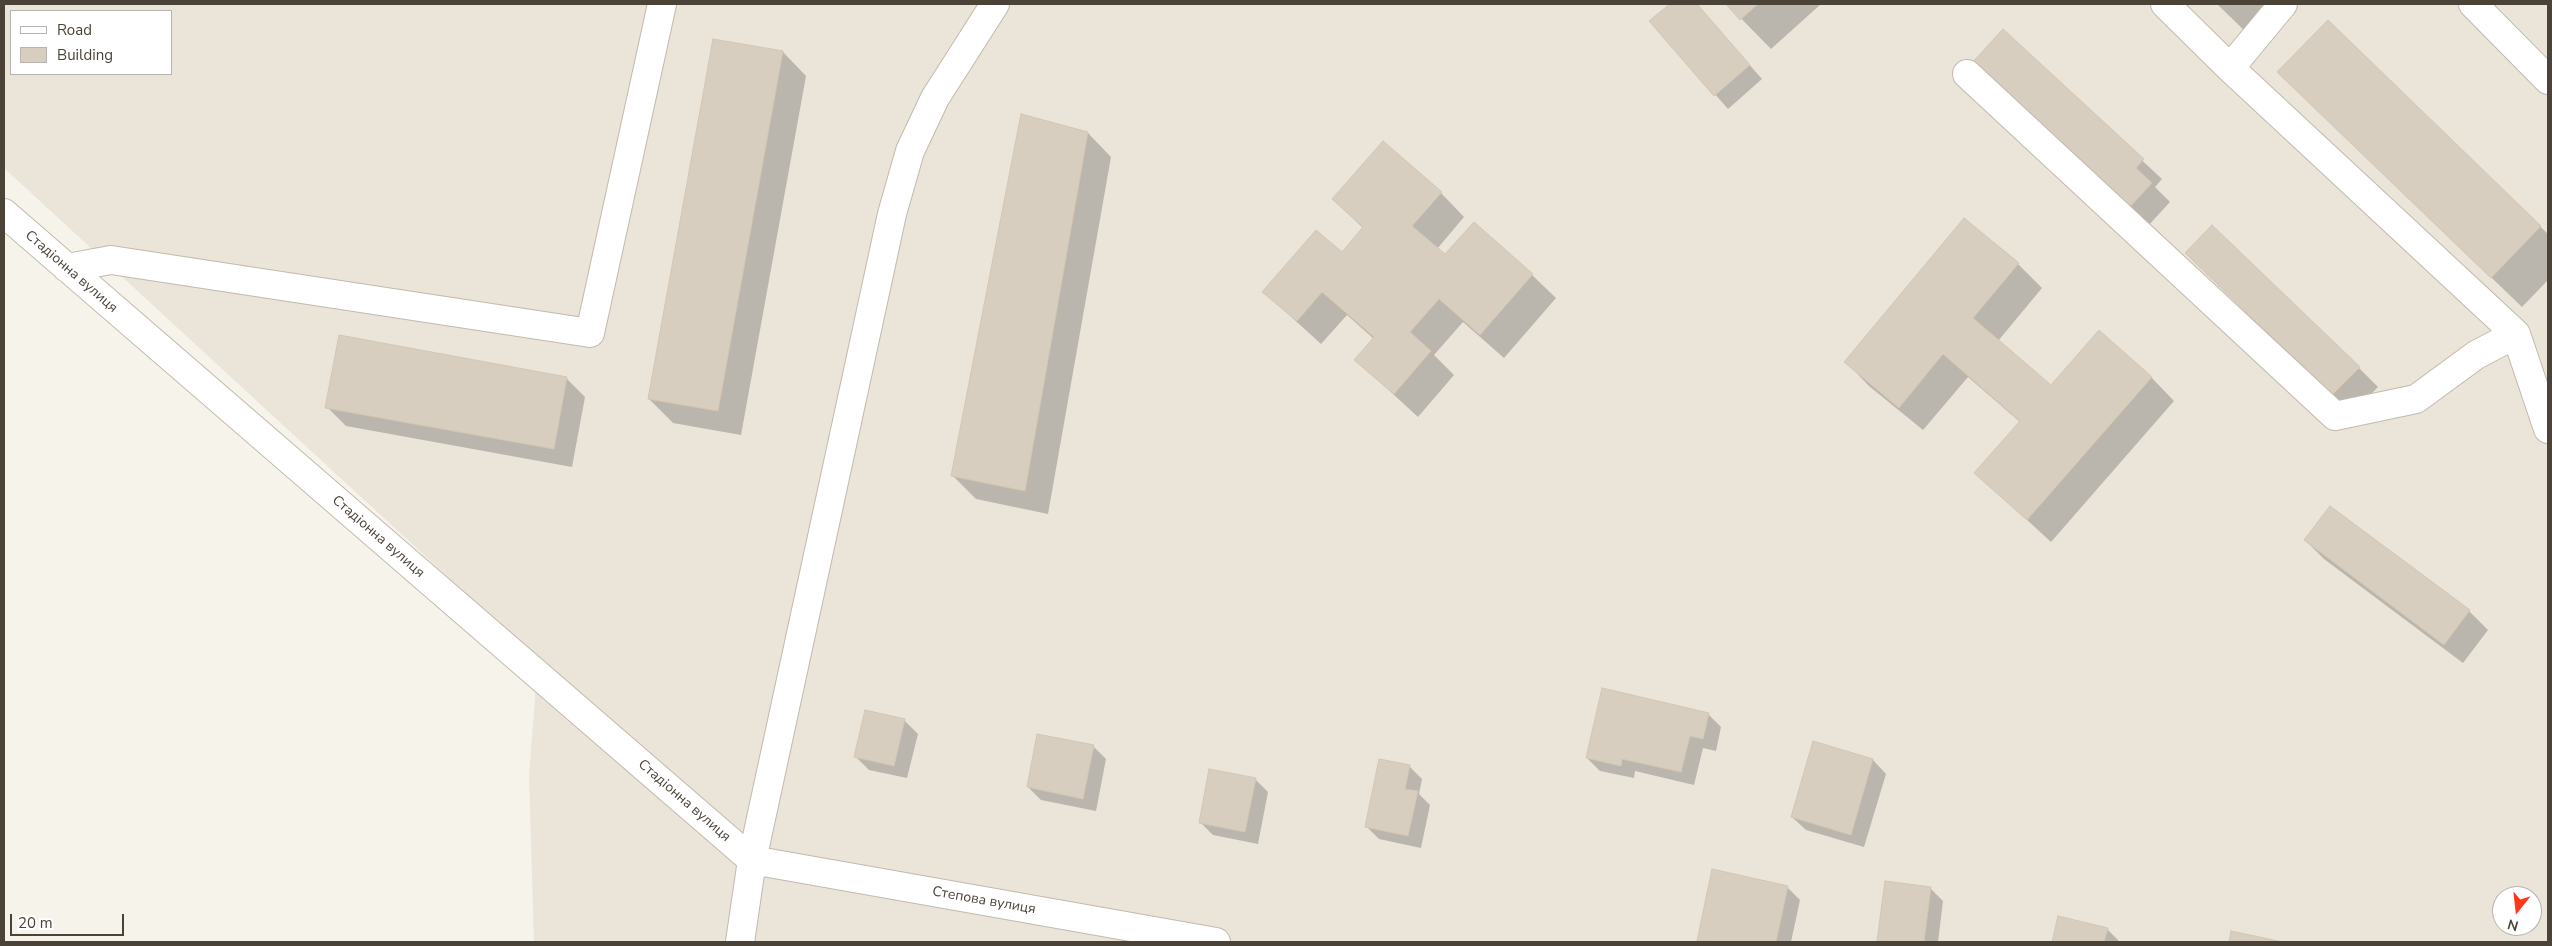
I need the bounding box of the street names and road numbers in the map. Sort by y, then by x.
street label: Стадіонна вулиця [21,227,121,317]
street label: Стадіонна вулиця [328,492,428,582]
street label: Стадіонна вулиця [634,756,734,846]
street label: Степова вулиця [931,884,1037,918]

